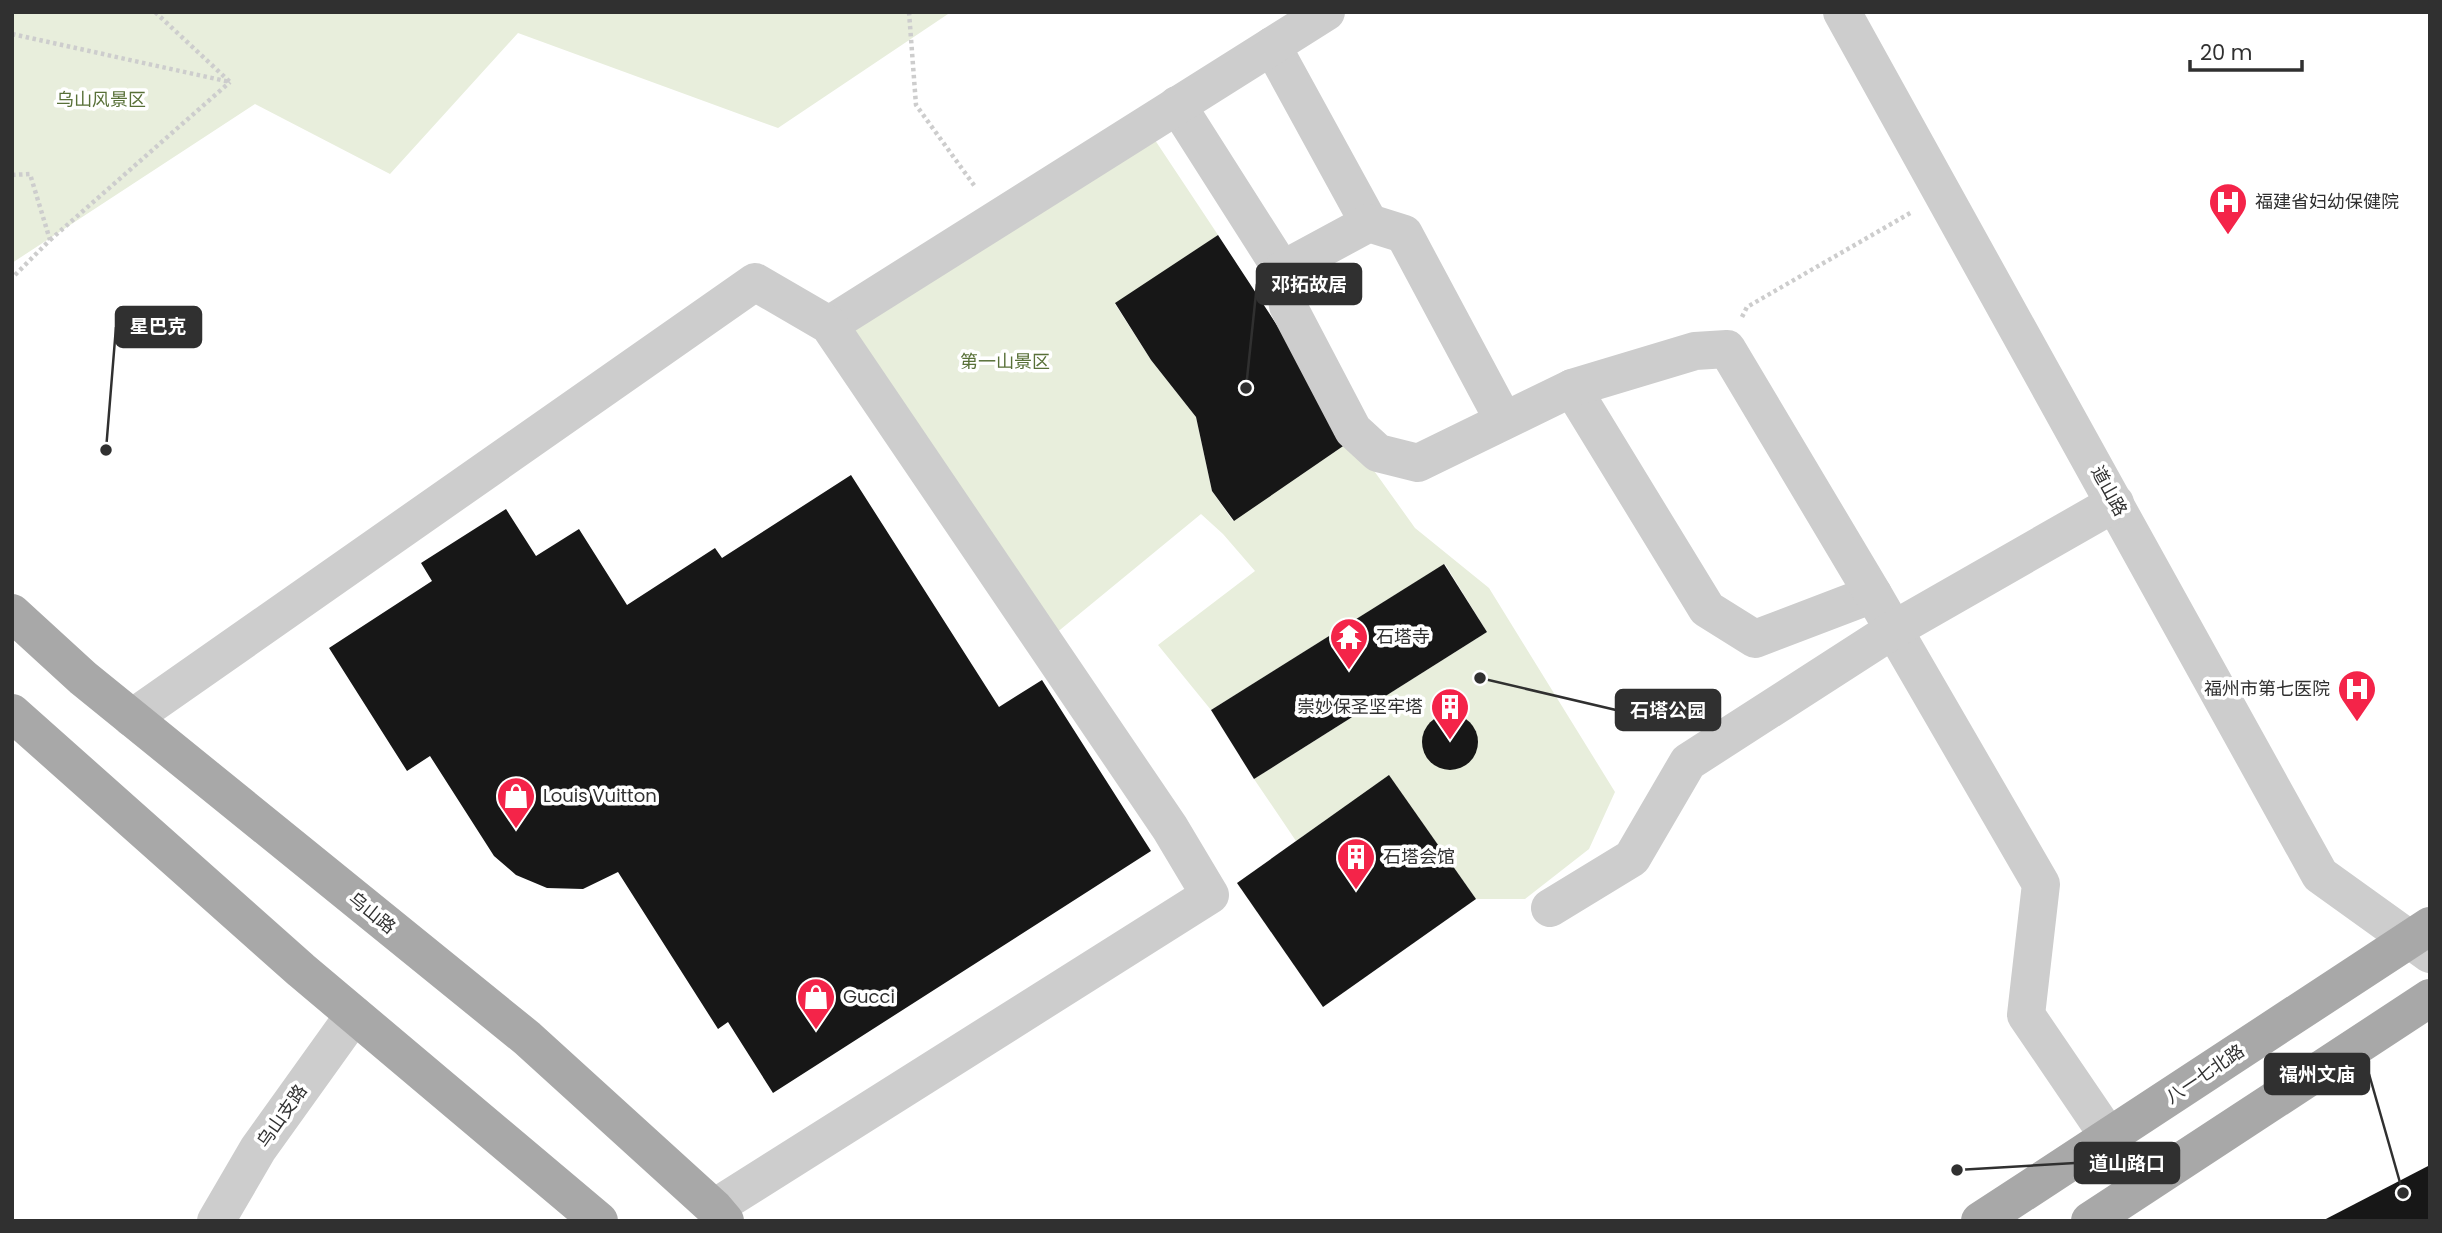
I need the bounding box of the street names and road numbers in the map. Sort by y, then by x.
street label: 道山路 [2085,461,2133,520]
street label: 乌山路 [343,886,401,939]
street label: 八一七北路 [2160,1038,2249,1109]
street label: 乌山支路 [251,1079,312,1152]

